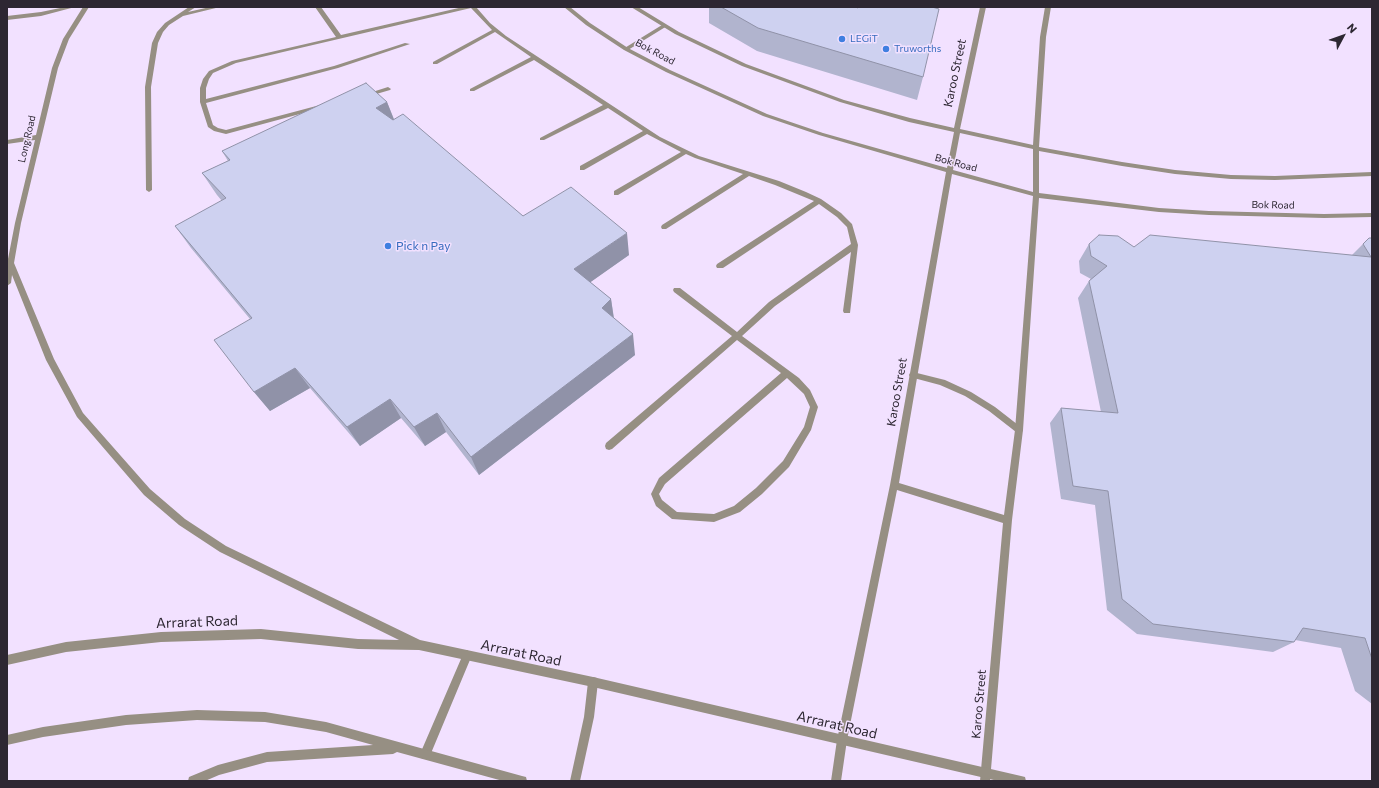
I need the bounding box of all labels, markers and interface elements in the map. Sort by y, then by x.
north arrow [1323,16,1363,56]
text: N [1345,20,1360,35]
place label: LEGiT [850,33,878,45]
marker: LEGiT [837,34,847,44]
street label: Bok Road [633,37,677,67]
street label: Karoo Street [941,38,969,108]
place label: Truworths [894,43,941,55]
marker: Truworths [881,44,891,54]
street label: Long Road [16,114,38,164]
street label: Bok Road [934,152,978,174]
street label: Bok Road [1251,199,1295,211]
place label: Pick n Pay [396,239,450,253]
marker: Pick n Pay [383,241,393,251]
street label: Karoo Street [884,357,910,427]
street label: Arrarat Road [156,612,238,632]
street label: Arrarat Road [479,636,563,670]
street label: Karoo Street [969,669,989,739]
street label: Arrarat Road [795,708,879,742]

